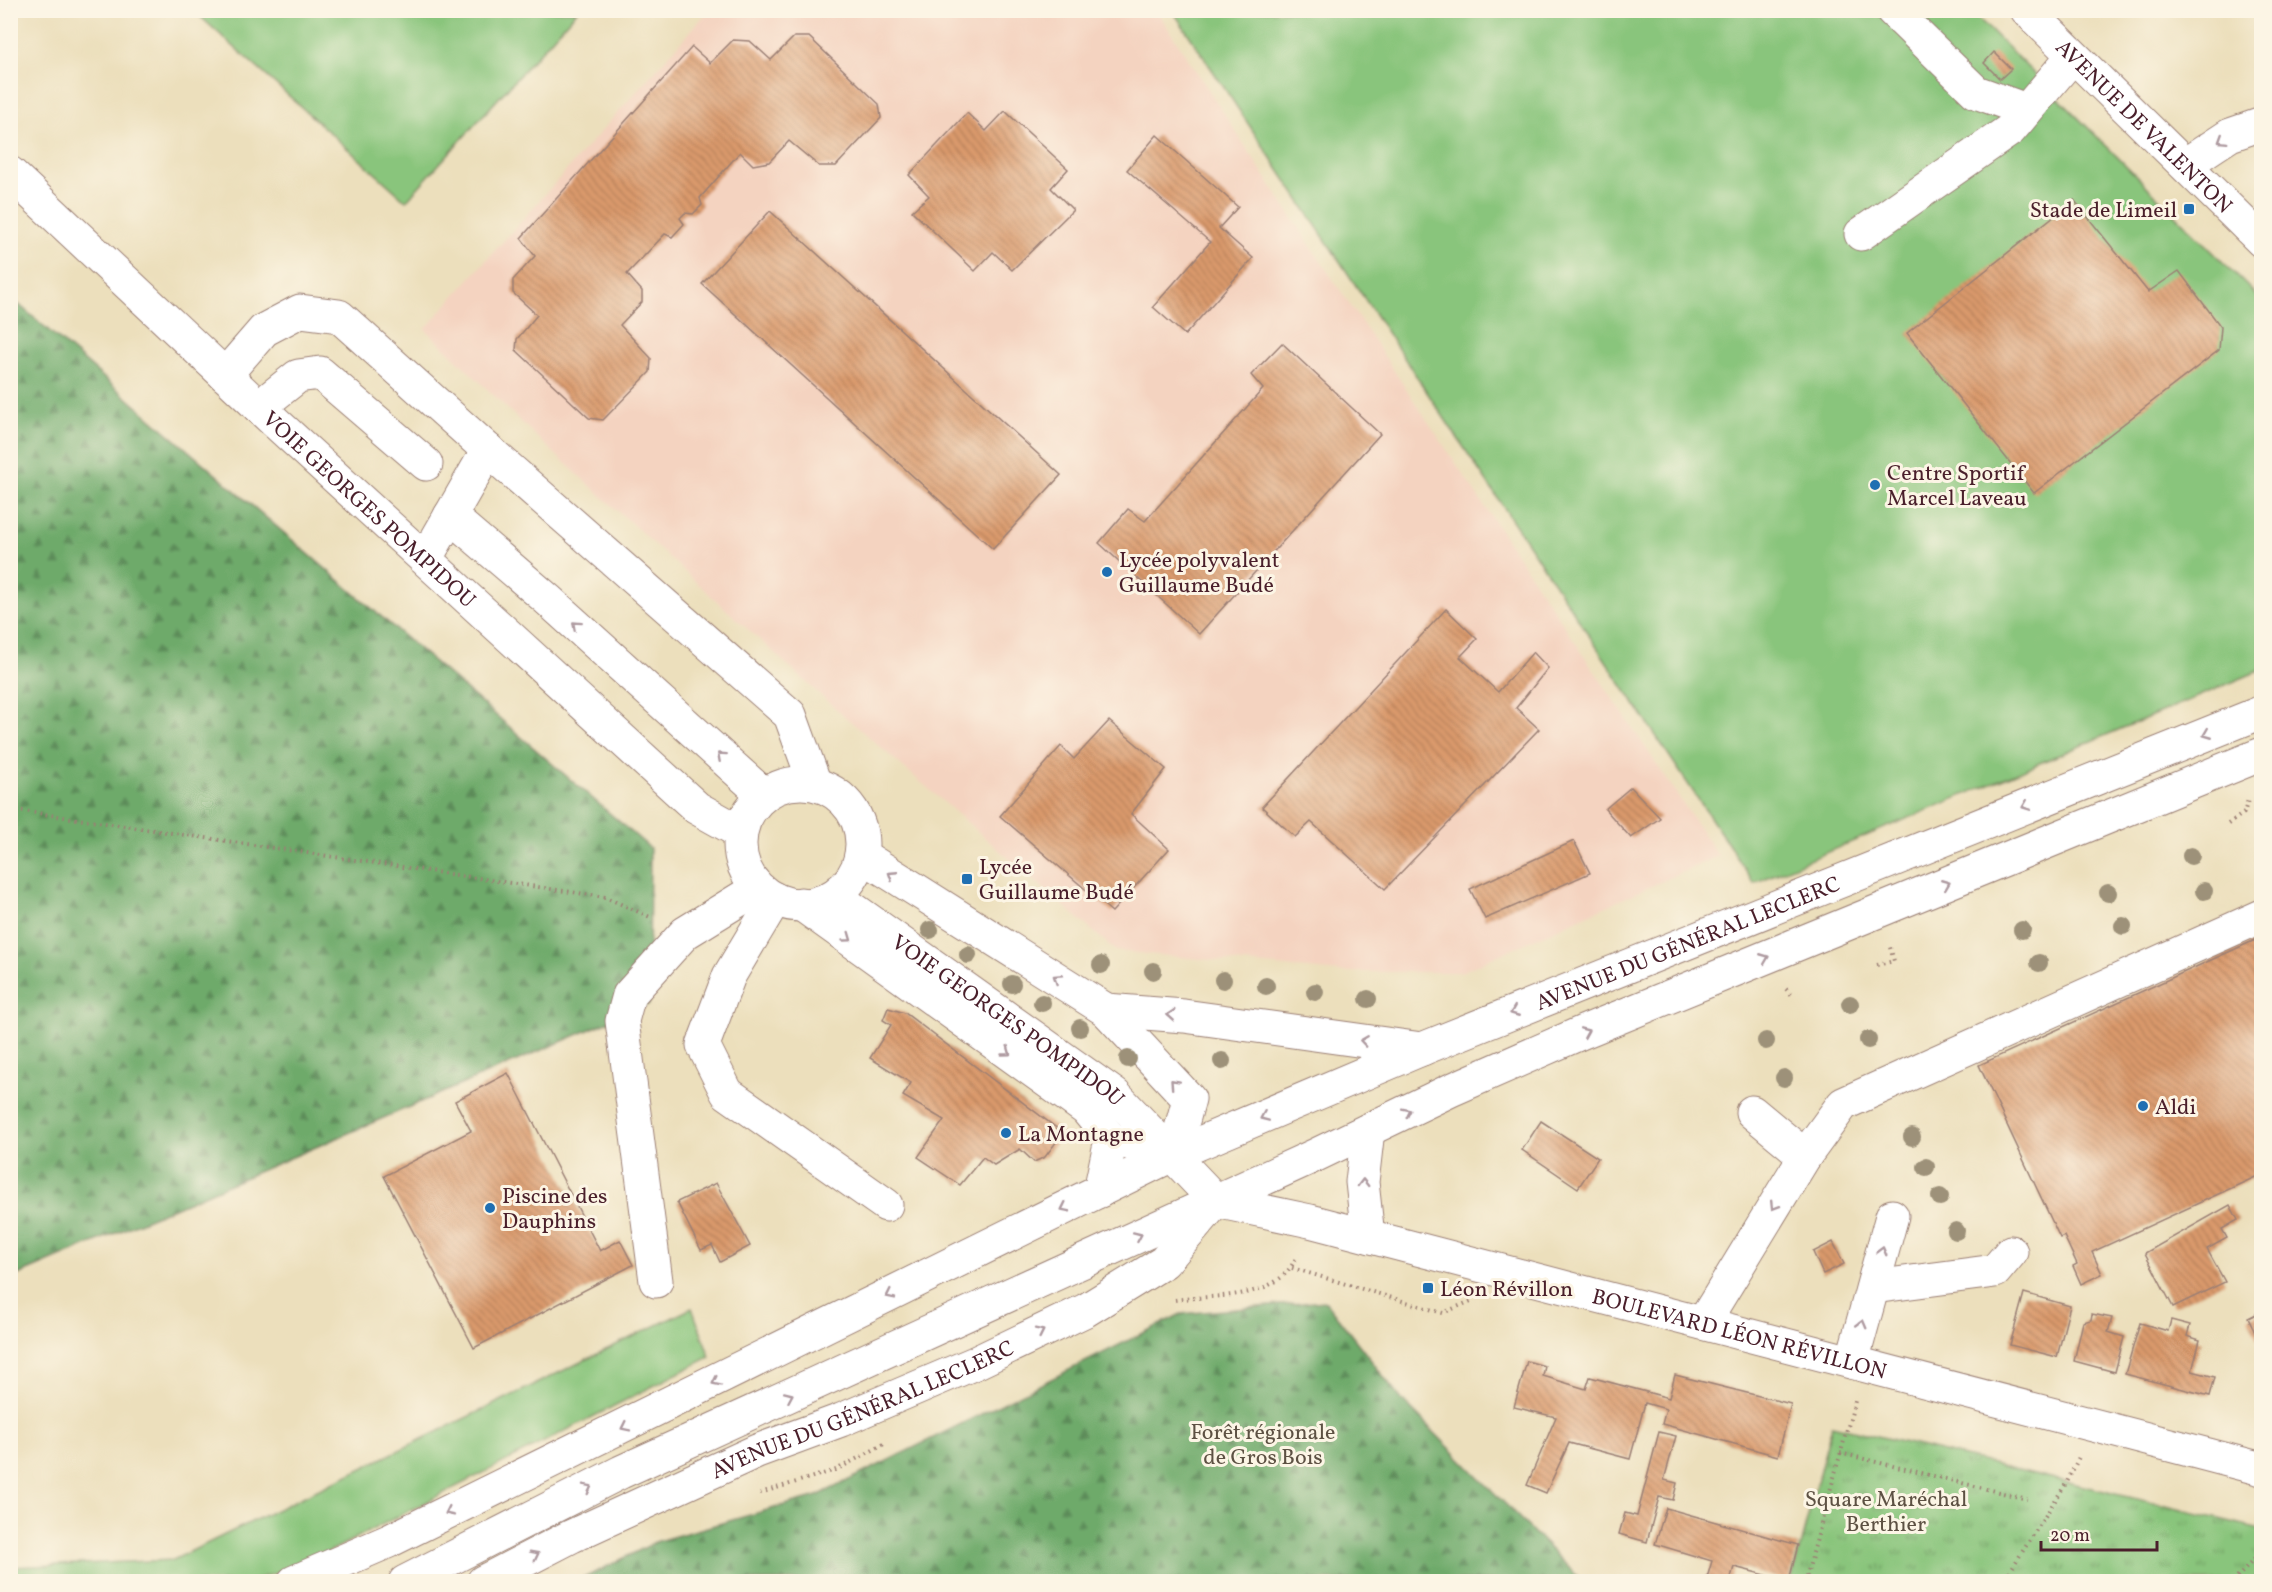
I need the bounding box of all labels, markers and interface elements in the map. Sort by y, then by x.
street label: AVENUE DE VALENTON [2048,33,2238,222]
one-way arrow [2218,133,2228,145]
place label: Stade de Limeil [2030,196,2177,227]
marker: Stade de Limeil [2182,202,2196,216]
street label: VOIE GEORGES POMPIDOU [254,405,482,616]
place label: Centre Sportif Marcel Laveau [1887,459,2027,515]
marker: Centre Sportif Marcel Laveau [1868,478,1882,492]
place label: Lycée polyvalent Guillaume Budé [1119,546,1280,602]
marker: Lycée polyvalent Guillaume Budé [1100,565,1114,579]
one-way arrow [572,621,583,632]
one-way arrow [2202,726,2213,739]
one-way arrow [717,752,728,763]
one-way arrow [2022,799,2033,811]
place label: Lycée Guillaume Budé [979,853,1134,909]
street label: AVENUE DU GÉNÉRAL LECLERC [1531,870,1845,1020]
one-way arrow [888,871,899,882]
marker: Lycée Guillaume Budé [960,872,974,886]
one-way arrow [1939,879,1950,891]
street label: VOIE GEORGES POMPIDOU [884,928,1131,1114]
one-way arrow [842,931,853,942]
one-way arrow [1759,953,1770,965]
one-way arrow [1053,975,1064,986]
one-way arrow [1509,1005,1520,1017]
one-way arrow [1166,1008,1175,1021]
one-way arrow [1578,1027,1589,1039]
one-way arrow [1359,1035,1369,1047]
one-way arrow [1000,1045,1011,1056]
one-way arrow [1170,1079,1181,1090]
place label: Aldi [2155,1093,2196,1124]
marker: Aldi [2136,1099,2150,1113]
one-way arrow [1400,1107,1411,1119]
one-way arrow [1259,1110,1270,1122]
place label: La Montagne [1018,1120,1144,1151]
marker: La Montagne [999,1126,1013,1140]
one-way arrow [1357,1179,1369,1188]
place label: Piscine des Dauphins [502,1182,608,1238]
one-way arrow [1769,1200,1781,1210]
marker: Piscine des Dauphins [483,1201,497,1215]
one-way arrow [1060,1201,1071,1213]
one-way arrow [1131,1232,1142,1244]
one-way arrow [1875,1247,1888,1257]
place label: Léon Révillon [1440,1275,1573,1306]
marker: Léon Révillon [1421,1281,1435,1295]
street label: BOULEVARD LÉON RÉVILLON [1588,1282,1890,1389]
one-way arrow [886,1288,897,1299]
one-way arrow [1855,1320,1868,1330]
one-way arrow [1033,1328,1044,1339]
street label: AVENUE DU GÉNÉRAL LECLERC [706,1334,1020,1488]
one-way arrow [711,1375,722,1386]
one-way arrow [783,1391,794,1403]
park label: Forêt régionale de Gros Bois [1190,1418,1336,1474]
one-way arrow [620,1419,631,1431]
one-way arrow [581,1484,592,1496]
park label: Square Maréchal Berthier [1805,1485,1967,1541]
one-way arrow [445,1505,456,1516]
scale bar [2041,1514,2156,1552]
text: 20 m [2050,1524,2090,1549]
one-way arrow [529,1551,539,1562]

